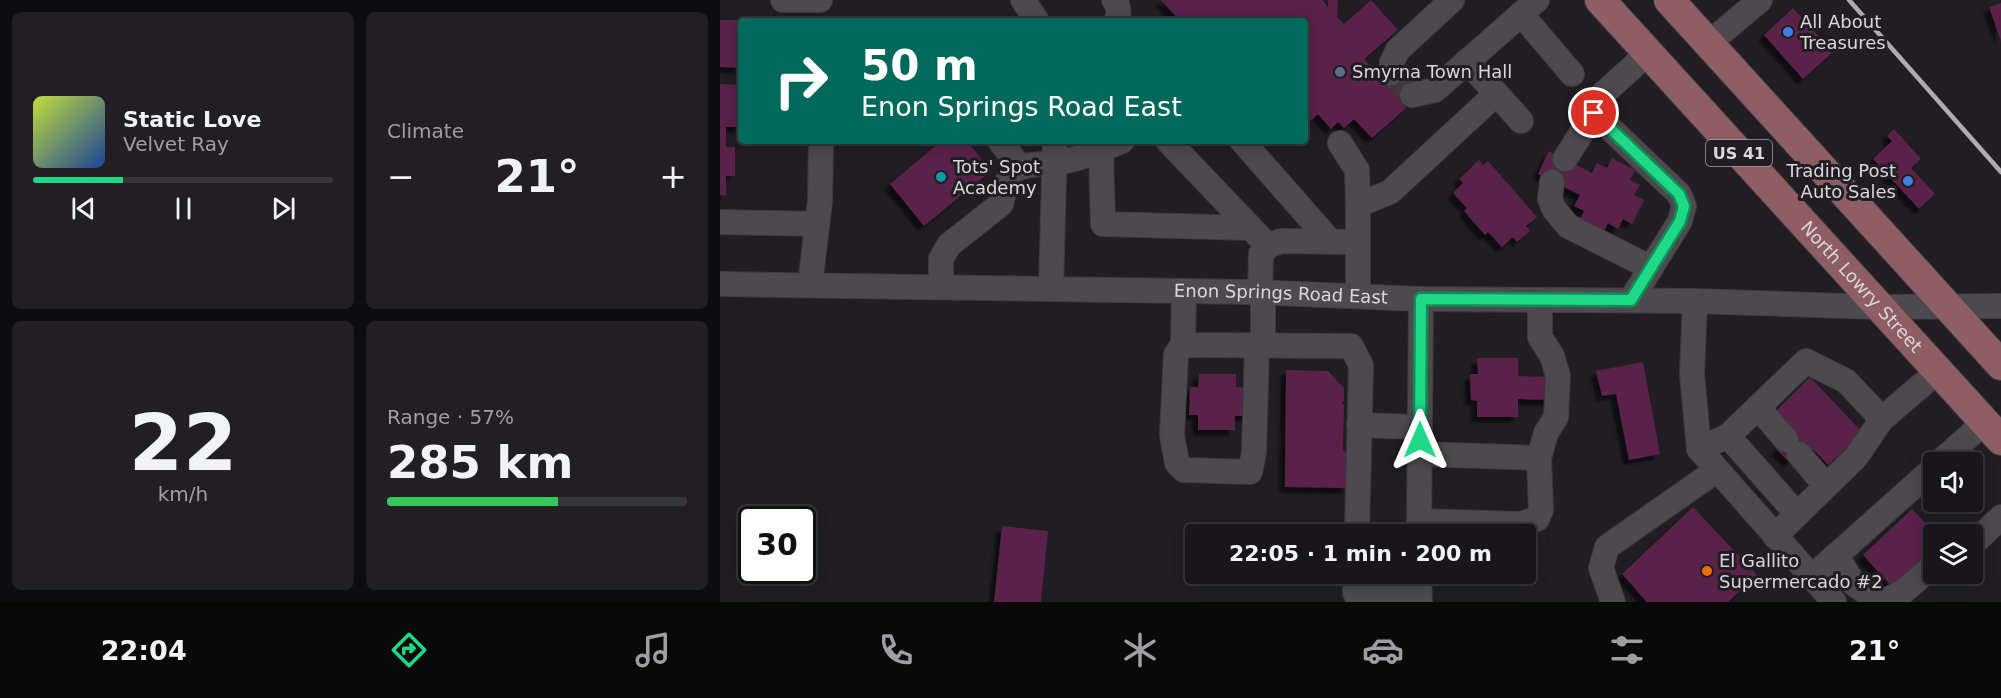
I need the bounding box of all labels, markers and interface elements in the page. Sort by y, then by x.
place label: All About Treasures [1799,11,1886,53]
marker: All About Treasures [1781,25,1795,39]
text: 50 m [861,41,978,90]
icon: right [762,42,840,120]
place label: Smyrna Town Hall [1352,61,1512,82]
marker: Smyrna Town Hall [1333,65,1347,79]
pin [1568,87,1619,138]
text: Enon Springs Road East [861,91,1182,122]
icon: arrive [1577,96,1610,129]
text: Static Love [123,107,261,132]
text: Climate [387,119,464,143]
text: Velvet Ray [123,132,229,156]
road number: US 41 [1706,140,1772,166]
text: 21° [494,150,580,203]
place label: Tots' Spot Academy [952,156,1040,198]
text: − [387,157,415,196]
text: + [659,157,687,196]
place label: Trading Post Auto Sales [1786,160,1896,202]
marker: Tots' Spot Academy [934,170,948,184]
marker: Trading Post Auto Sales [1901,174,1915,188]
icon: previous [67,192,100,225]
icon: pause [167,192,200,225]
icon: next [267,192,300,225]
street label: North Lowry Street [1797,216,1927,356]
street label: Enon Springs Road East [1174,280,1388,308]
text: 22 [129,398,237,488]
text: Range · 57% [387,405,514,429]
position arrow [1388,408,1452,472]
text: 285 km [387,436,573,489]
map controls [1923,452,1983,584]
button: sound [1923,452,1983,512]
text: km/h [158,482,208,506]
speed limit sign: 30 [738,506,816,584]
button: layers [1923,524,1983,584]
text: 22:05 · 1 min · 200 m [1229,541,1492,566]
place label: El Gallito Supermercado #2 [1719,550,1883,592]
marker: El Gallito Supermercado #2 [1700,564,1714,578]
icon: directions [388,629,430,671]
icon: music [632,629,674,671]
icon: phone [875,629,917,671]
icon: climate [1119,629,1161,671]
icon: car [1362,629,1404,671]
icon: filters [1606,629,1648,671]
text: 22:04 [101,635,187,666]
text: 21° [1849,635,1900,666]

